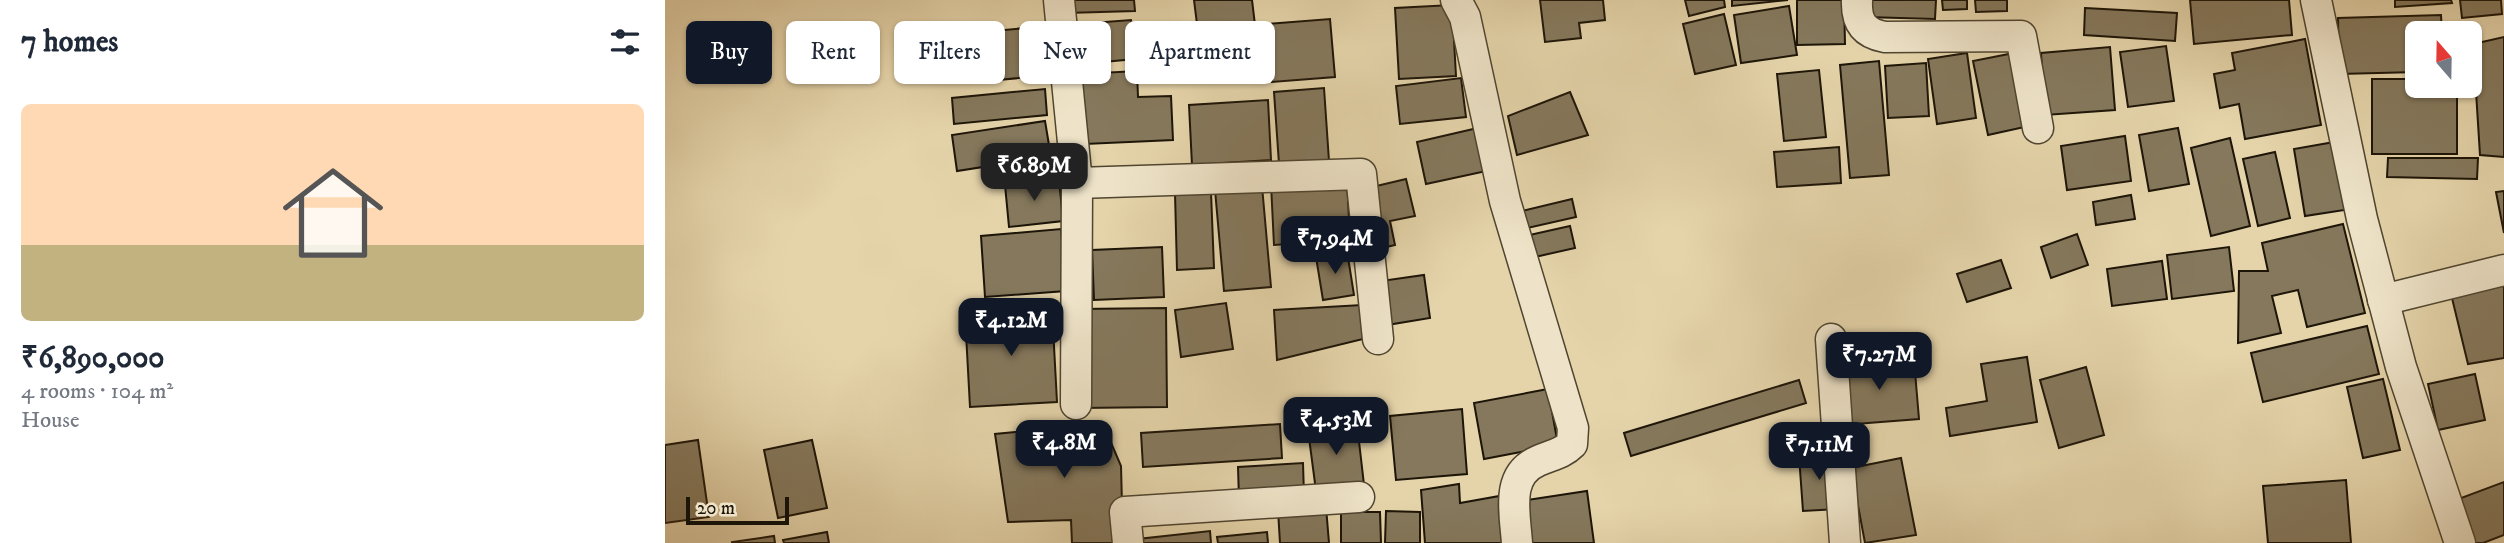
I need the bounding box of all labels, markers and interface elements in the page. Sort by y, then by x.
chip: Buy [686,21,772,84]
chip: Rent [786,21,880,84]
chip: Filters [894,21,1005,84]
chip: New [1019,21,1111,84]
chip: Apartment [1125,21,1275,84]
north arrow [2405,21,2481,98]
map controls [2405,21,2482,98]
icon: filters [606,23,644,61]
text: 7 homes [21,24,118,61]
pin: ₹6.89M [977,144,1091,203]
icon: home [270,150,396,276]
text: ₹6.89M [997,151,1071,180]
pin: ₹7.94M [1278,216,1392,276]
text: ₹7.94M [1297,224,1373,253]
pin: ₹4.12M [954,298,1068,358]
text: ₹4.12M [974,306,1048,335]
pin: ₹7.27M [1822,332,1936,392]
text: ₹6,890,000 [21,340,165,377]
text: ₹7.27M [1842,340,1916,369]
text: 4 rooms · 104 m² [21,377,173,406]
pin: ₹4.53M [1279,398,1393,457]
text: ₹4.53M [1299,405,1373,434]
text: House [21,406,79,435]
pin: ₹4.8M [1015,420,1113,480]
pin: ₹7.11M [1762,422,1876,482]
text: ₹4.8M [1032,428,1096,457]
text: ₹7.11M [1785,430,1853,459]
scale bar [686,494,789,526]
text: 20 m [697,497,735,520]

